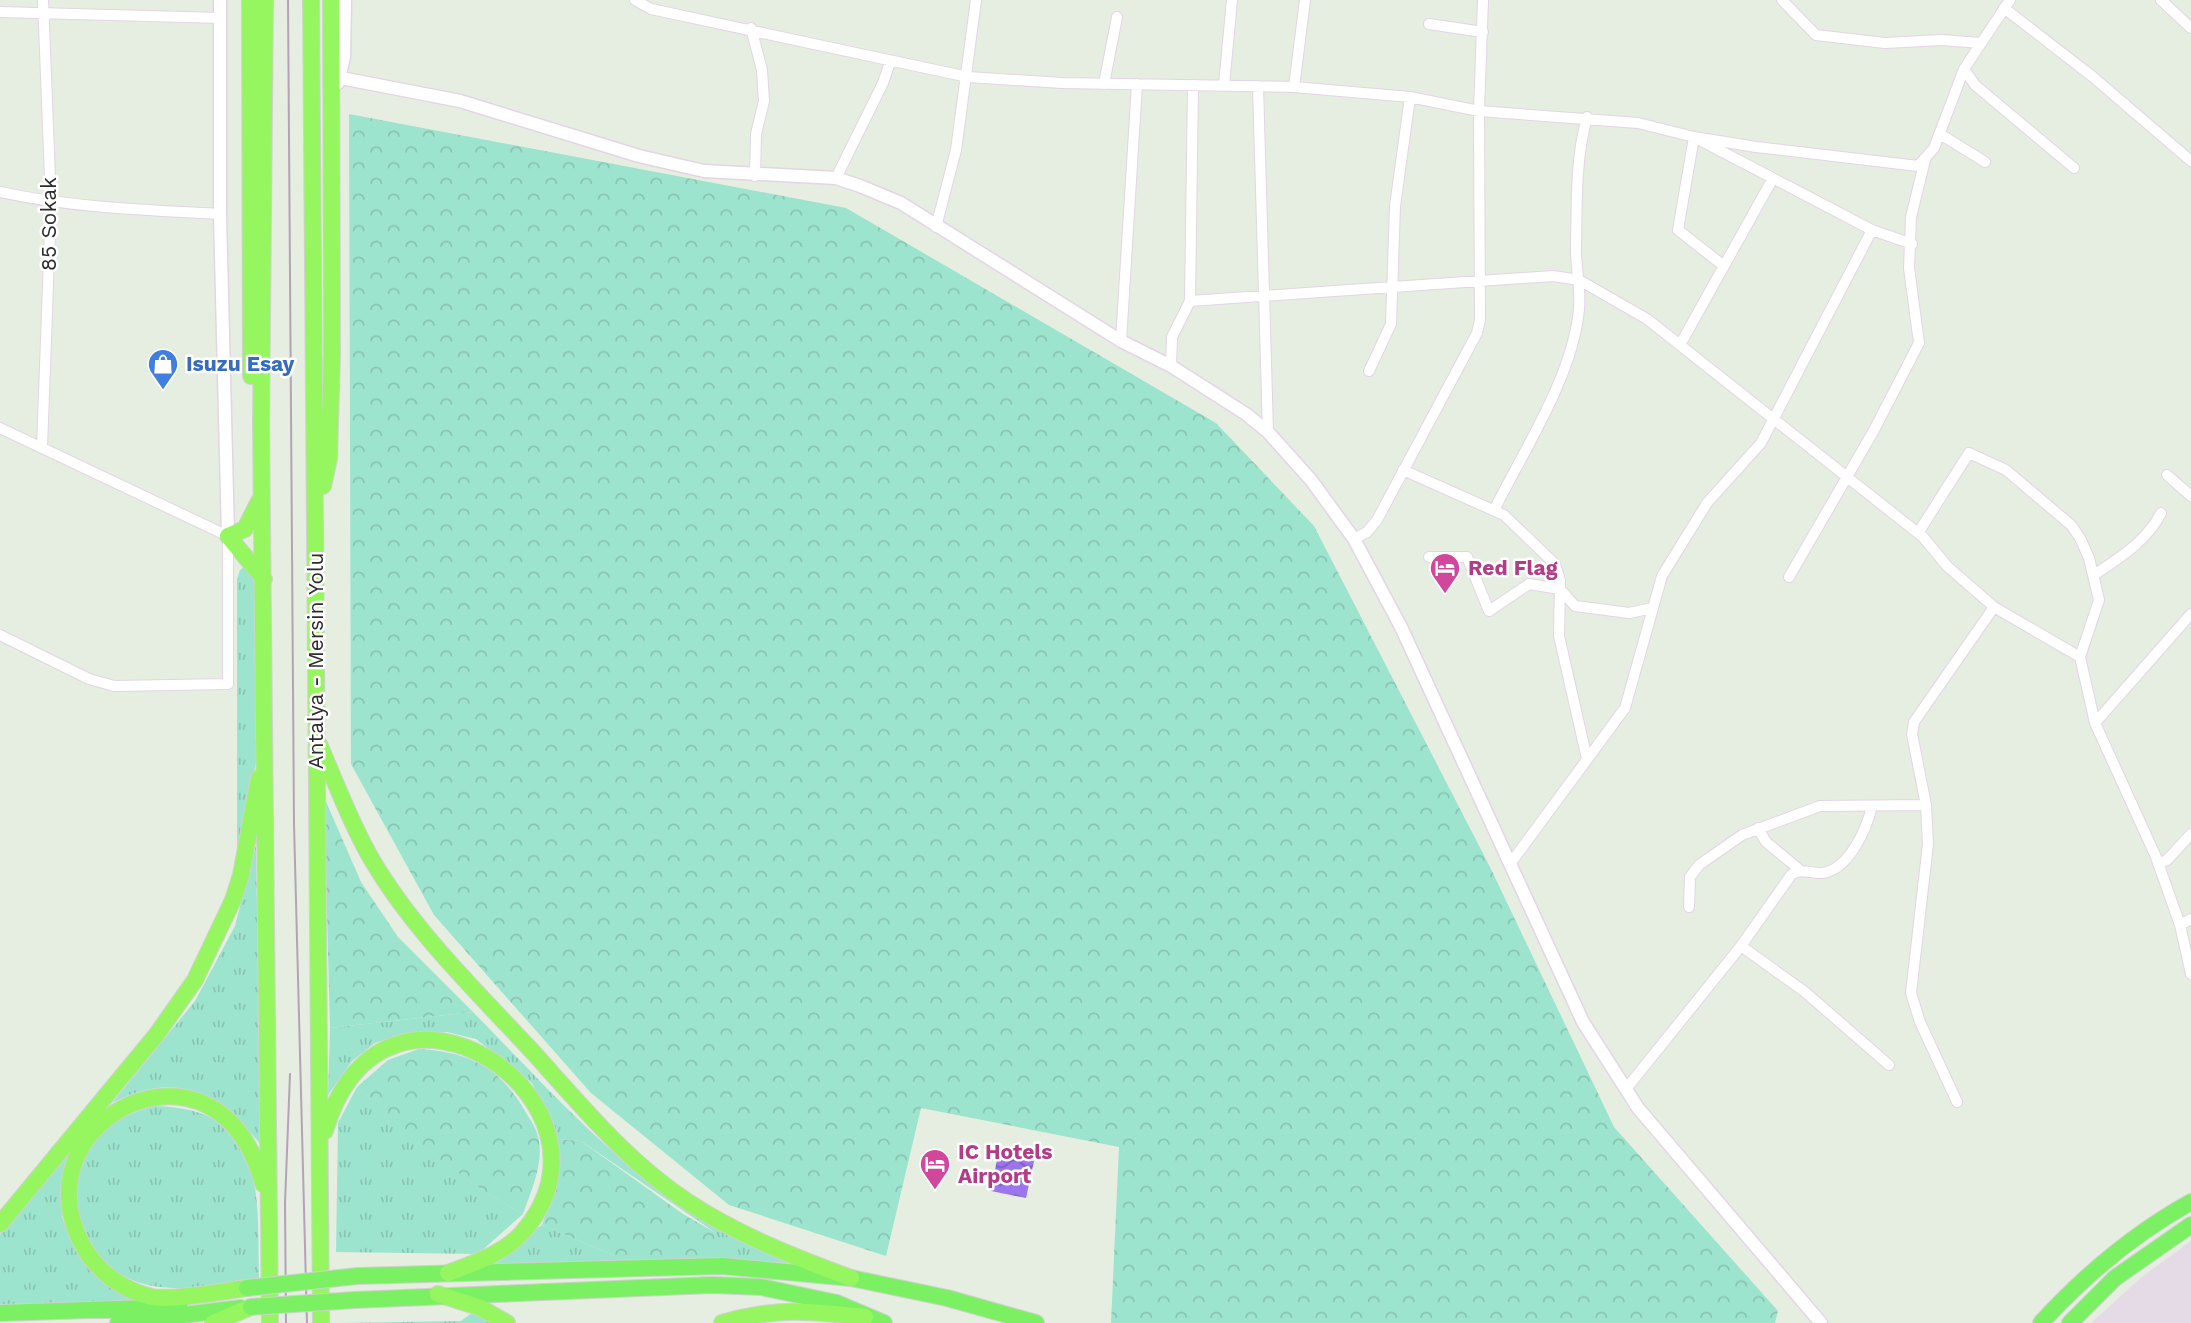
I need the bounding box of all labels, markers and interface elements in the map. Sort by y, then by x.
street label: 85 Sokak [36,177,61,271]
shop icon: Isuzu Esay [146,347,180,391]
place label: Isuzu Esay [186,351,295,376]
hotel icon: Red Flag [1428,551,1462,595]
street label: Antalya - Mersin Yolu [303,553,328,769]
place label: Red Flag [1468,555,1558,580]
place label: IC Hotels Airport [958,1139,1052,1188]
hotel icon: IC Hotels Airport [918,1147,952,1191]

